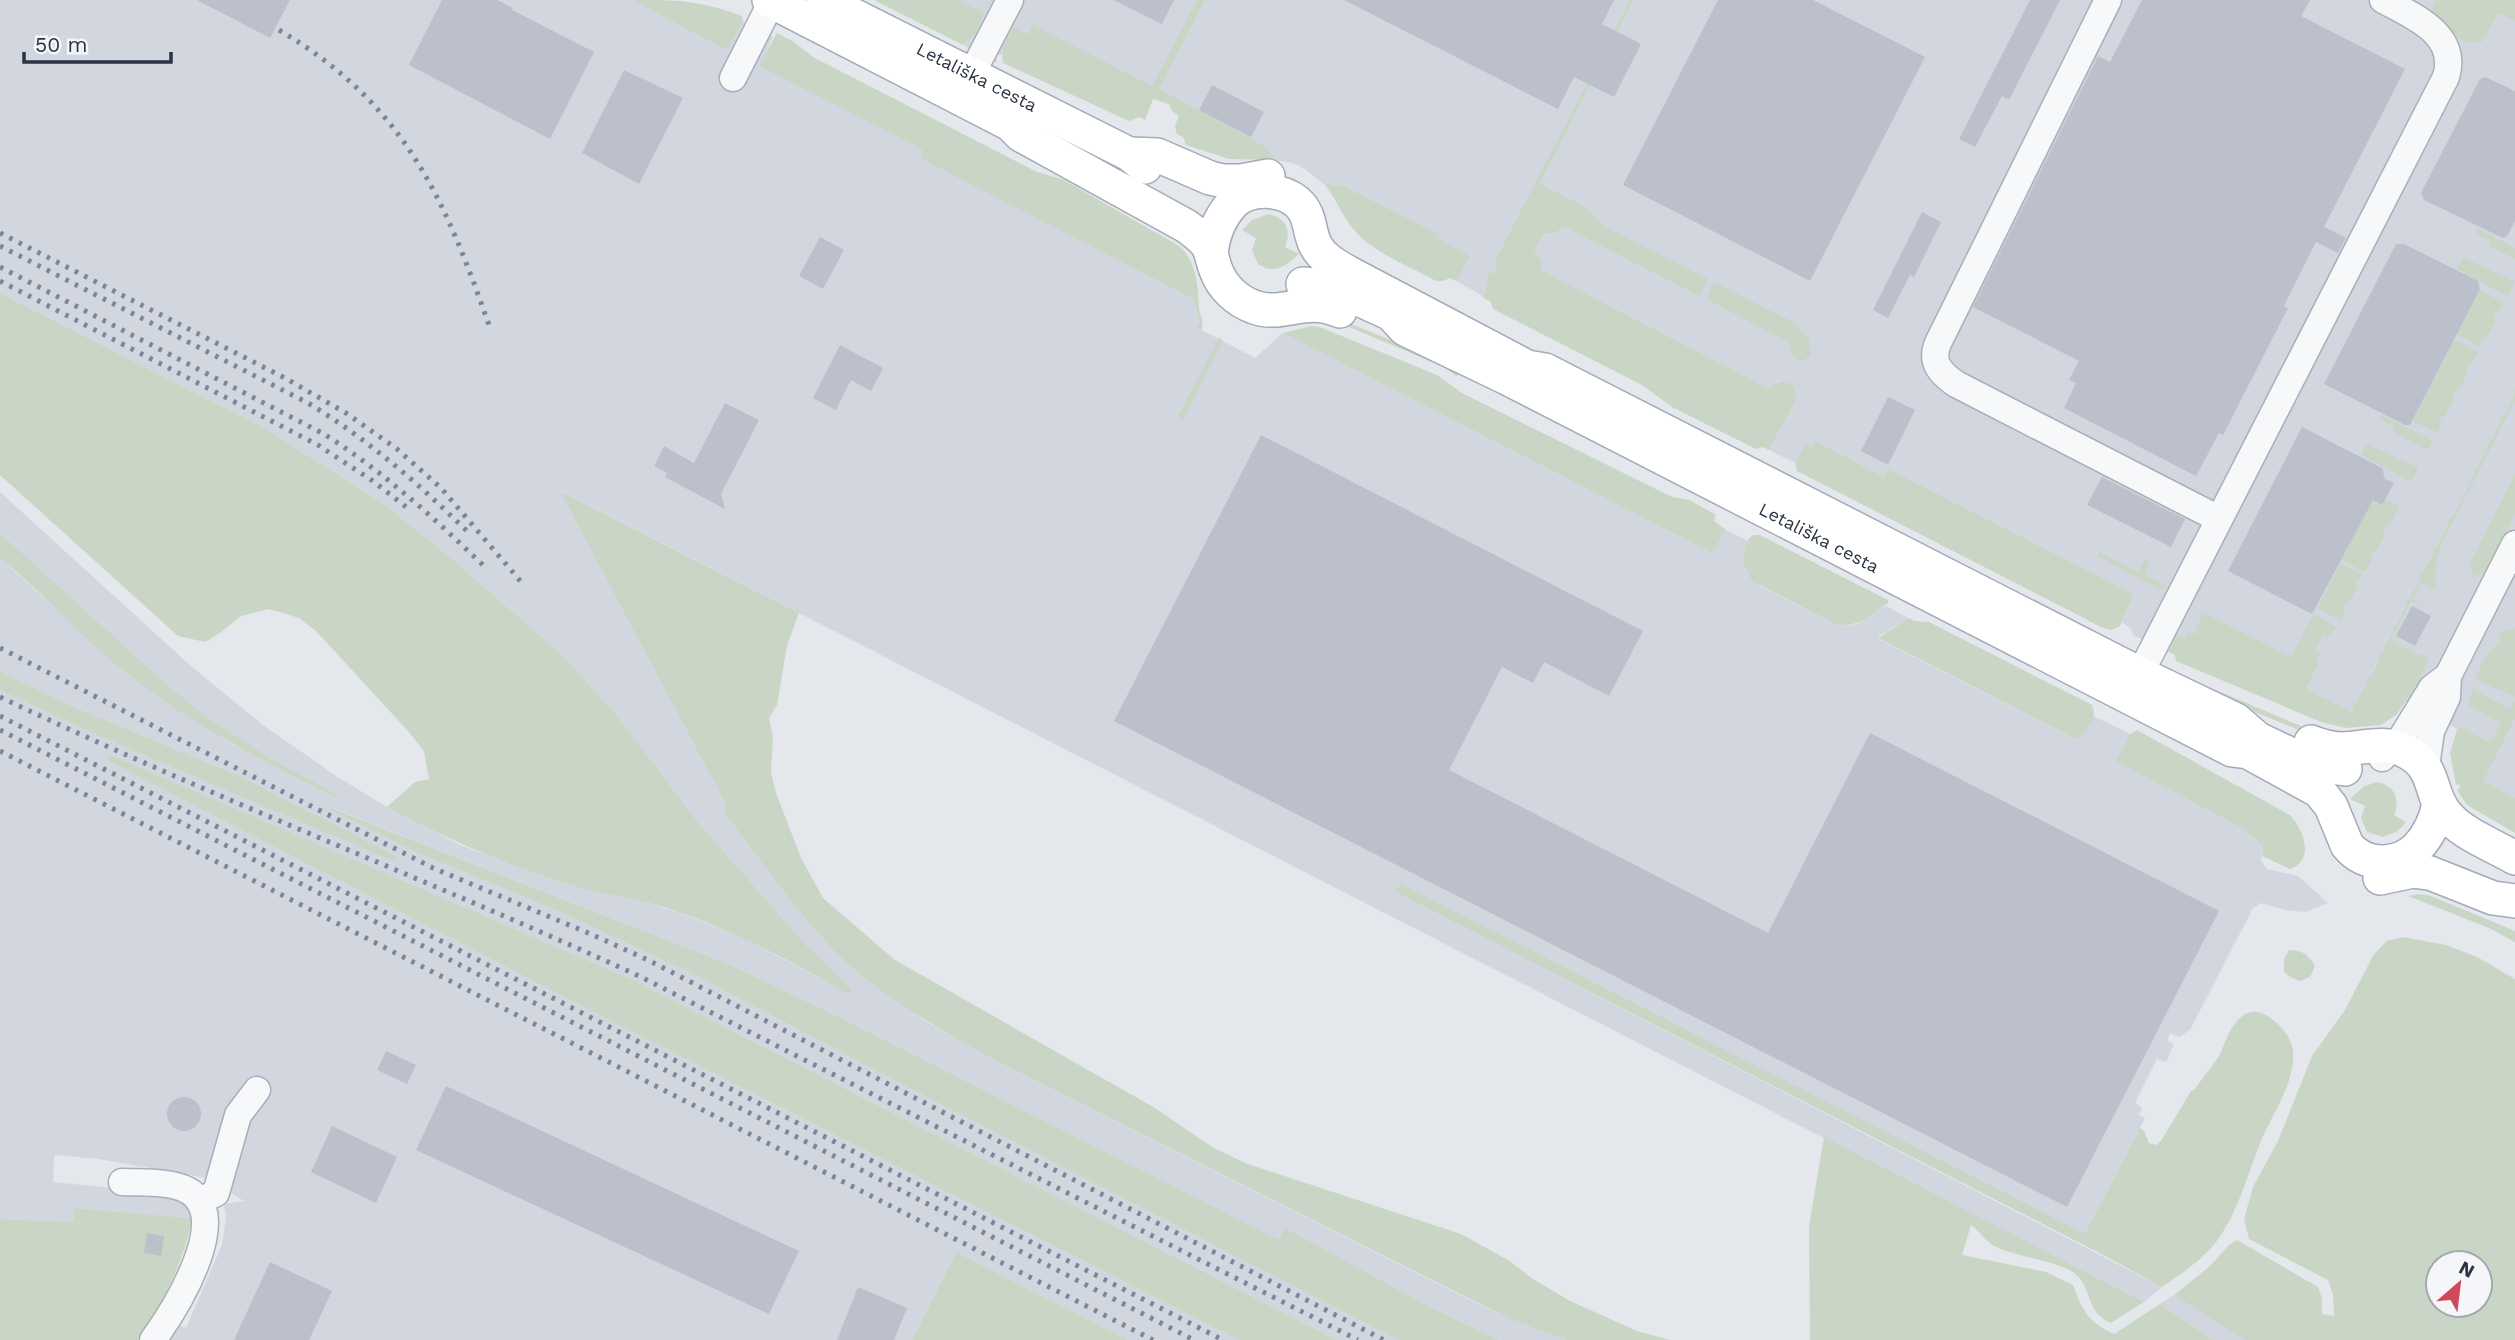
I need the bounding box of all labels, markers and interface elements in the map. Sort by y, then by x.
scale bar [24,21,172,65]
text: 50 m [35,32,87,57]
street label: Letališka cesta [913,38,1040,116]
street label: Letališka cesta [1756,498,1883,577]
north arrow [2424,1249,2494,1319]
text: N [2455,1256,2478,1283]

